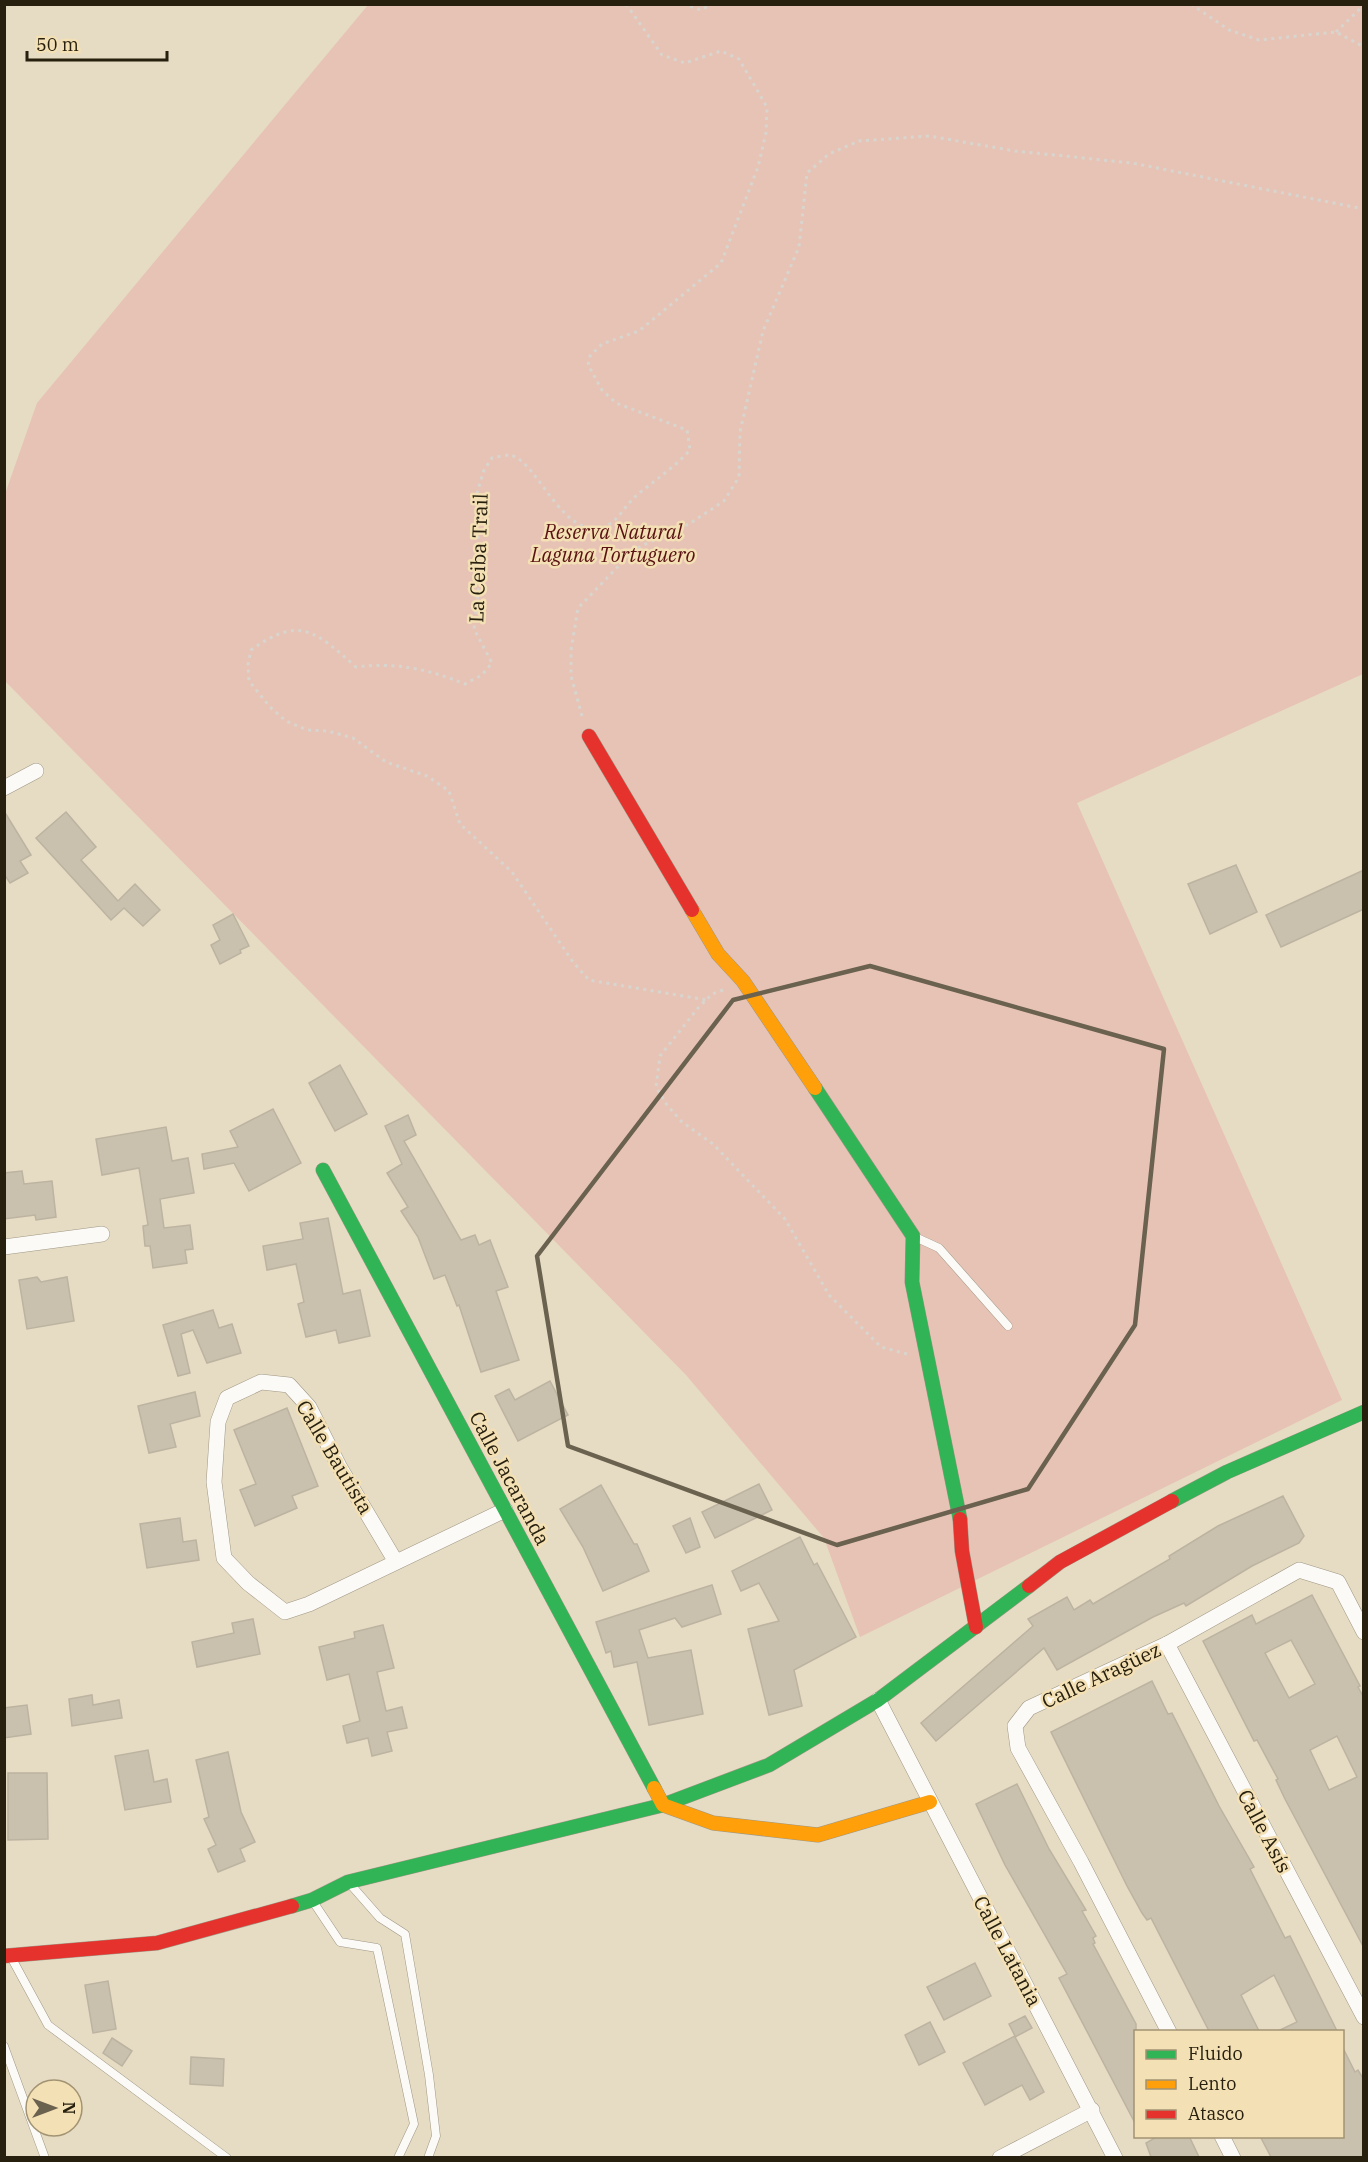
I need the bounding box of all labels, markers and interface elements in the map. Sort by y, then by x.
scale bar [27,24,166,62]
text: 50 m [36,33,79,56]
street label: La Ceiba Trail [462,493,494,623]
park label: Reserva Natural Laguna Tortuguero [530,518,695,568]
street label: Calle Bautista [290,1395,380,1519]
street label: Calle Jacaranda [463,1406,557,1550]
street label: Calle Aragüez [1037,1636,1165,1714]
street label: Calle Asís [1232,1785,1298,1877]
street label: Calle Latania [968,1891,1049,2011]
legend [1134,2030,1344,2138]
text: Fluido [1188,2042,1243,2065]
text: Lento [1188,2072,1236,2095]
north arrow [24,2078,84,2138]
text: N [59,2102,79,2114]
text: Atasco [1188,2102,1244,2125]

